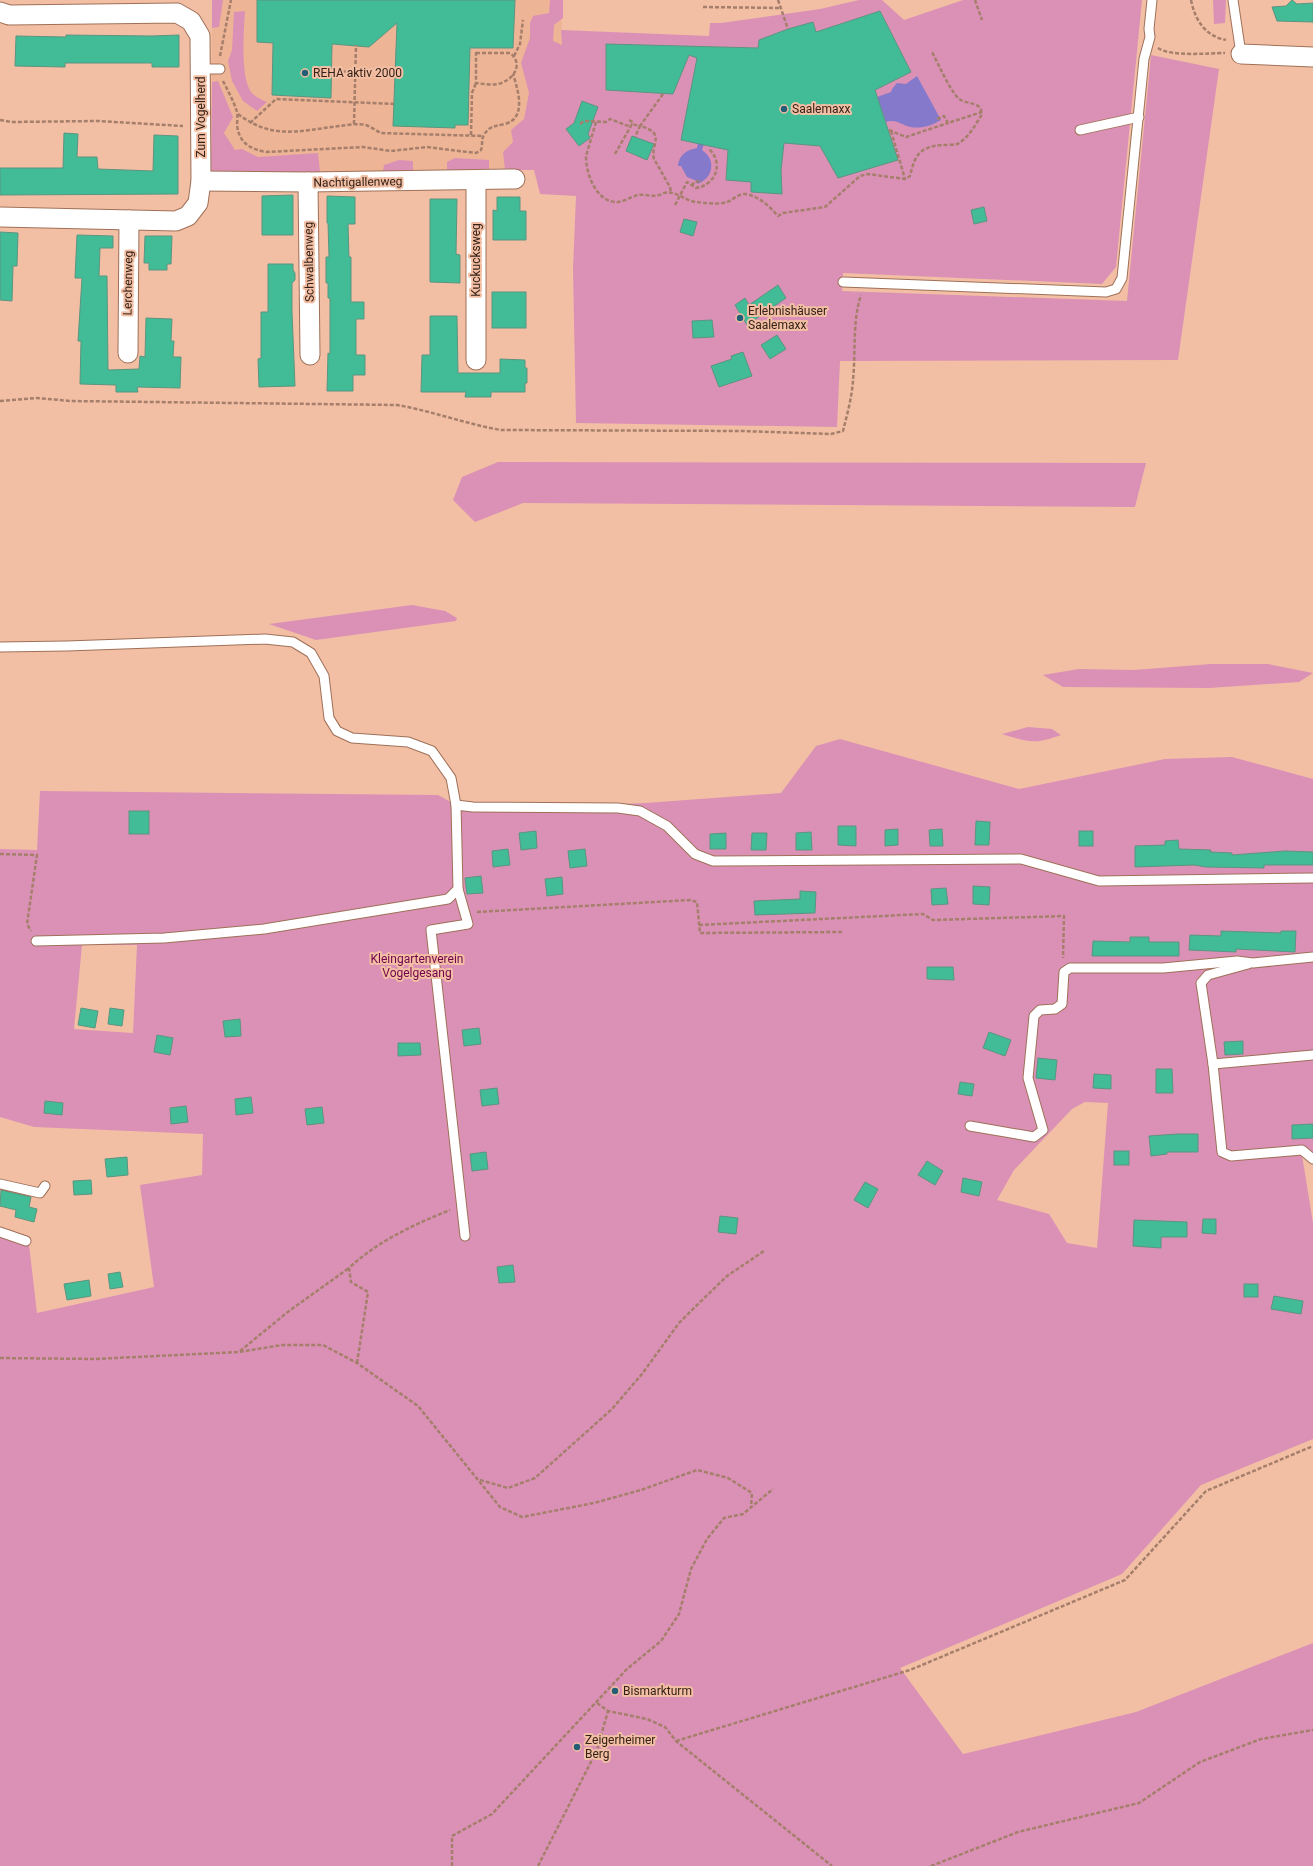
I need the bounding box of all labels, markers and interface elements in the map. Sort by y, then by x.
place label: REHA aktiv 2000 [313,66,402,80]
marker: REHA aktiv 2000 [300,68,310,78]
street label: Zum Vogelherd [194,76,208,158]
place label: Saalemaxx [792,102,850,116]
marker: Saalemaxx [779,104,789,114]
street label: Nachtigallenweg [313,174,403,190]
street label: Schwalbenweg [301,222,317,302]
street label: Kuckucksweg [469,223,483,297]
street label: Lerchenweg [120,250,136,316]
place label: Erlebnishäuser Saalemaxx [748,304,827,332]
marker: Erlebnishäuser Saalemaxx [735,313,745,323]
park label: Kleingartenverein Vogelgesang [371,952,463,980]
place label: Bismarkturm [623,1684,692,1698]
marker: Bismarkturm [610,1686,620,1696]
place label: Zeigerheimer Berg [585,1733,655,1761]
marker: Zeigerheimer Berg [572,1742,582,1752]

